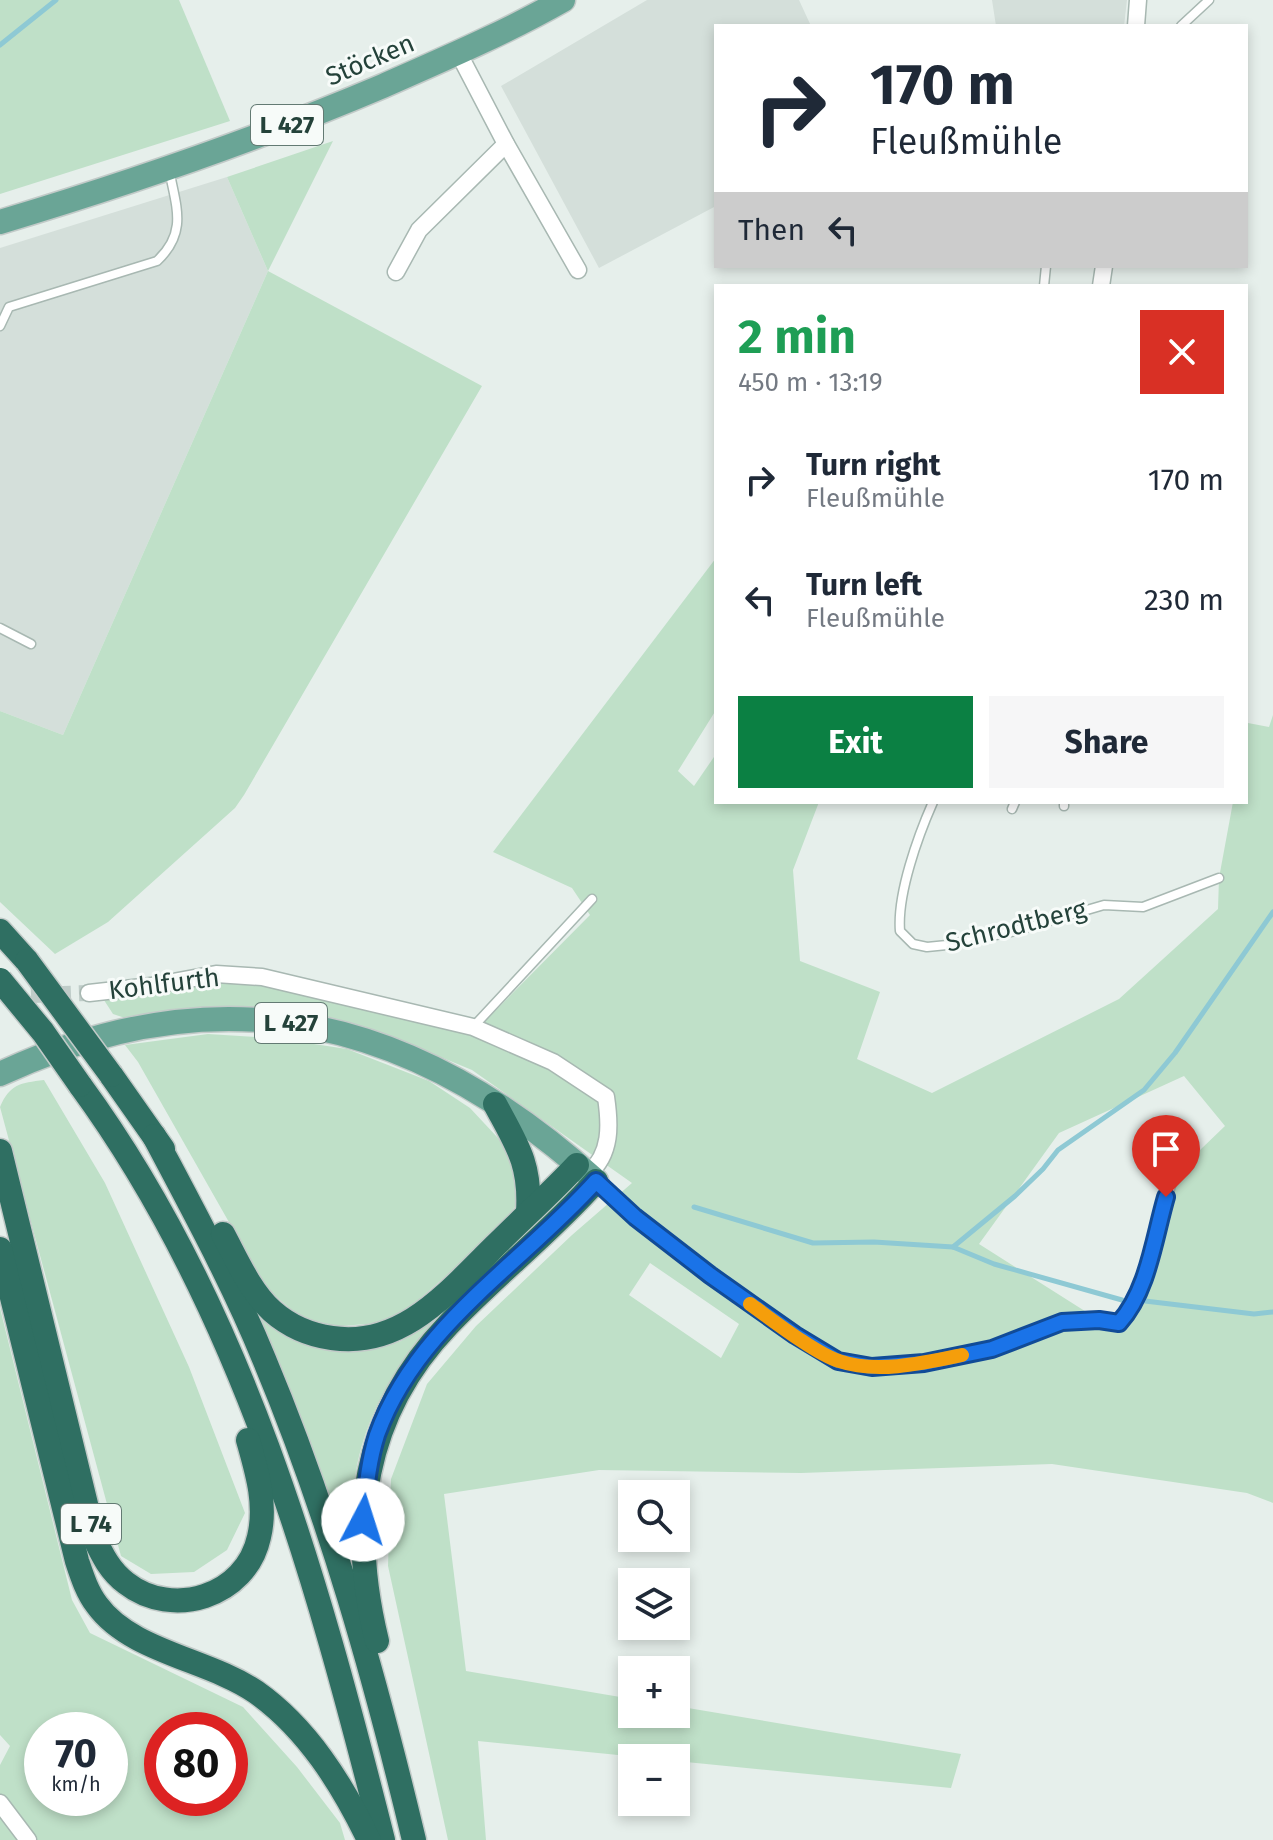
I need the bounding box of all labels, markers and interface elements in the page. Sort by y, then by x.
street label: Stöcken [321,28,419,92]
text: 170 m [870,52,1015,119]
icon: right [738,56,842,160]
road number: L 427 [251,105,323,145]
text: Fleußmühle [870,120,1063,164]
icon: left [821,208,865,252]
text: Then [738,212,805,248]
text: 2 min [738,308,856,366]
button: close [1140,310,1224,394]
text: 450 m · 13:19 [738,367,883,398]
text: Turn right [806,447,941,483]
icon: right [738,458,782,502]
text: 170 m [1148,462,1224,498]
text: Fleußmühle [806,483,945,514]
text: Turn left [806,567,922,603]
icon: left [738,578,782,622]
text: 230 m [1144,582,1224,618]
text: Fleußmühle [806,603,945,634]
button: Exit [738,696,973,788]
button: Share [989,696,1224,788]
street label: Schrodtberg [942,893,1090,958]
street label: Kohlfurth [107,962,221,1006]
road number: L 427 [255,1003,327,1043]
pin [1132,1115,1200,1197]
icon: arrive [1144,1127,1188,1171]
position arrow [321,1478,405,1562]
map controls [618,1480,690,1816]
button: search [618,1480,690,1552]
road number: L 74 [61,1504,121,1544]
button: layers [618,1568,690,1640]
button: + [618,1656,690,1728]
speed limit sign: 80 [144,1712,248,1816]
text: 70 [55,1730,97,1778]
button: − [618,1744,690,1816]
text: km/h [51,1772,101,1796]

